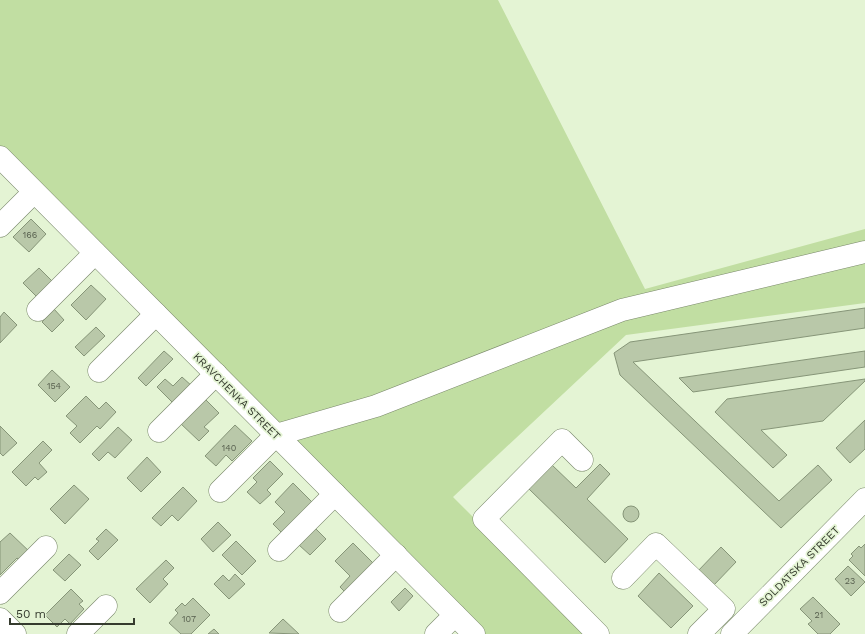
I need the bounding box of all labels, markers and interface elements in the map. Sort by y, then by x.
house number: 166 [23,230,37,240]
street label: KRAVCHENKA STREET [190,350,283,443]
house number: 154 [47,381,62,391]
house number: 140 [222,443,237,453]
street label: SOLDATSKA STREET [756,523,843,609]
house number: 23 [845,576,855,586]
scale bar [10,600,134,626]
text: 50 m [16,607,46,621]
house number: 21 [815,610,823,620]
house number: 107 [182,614,196,624]

